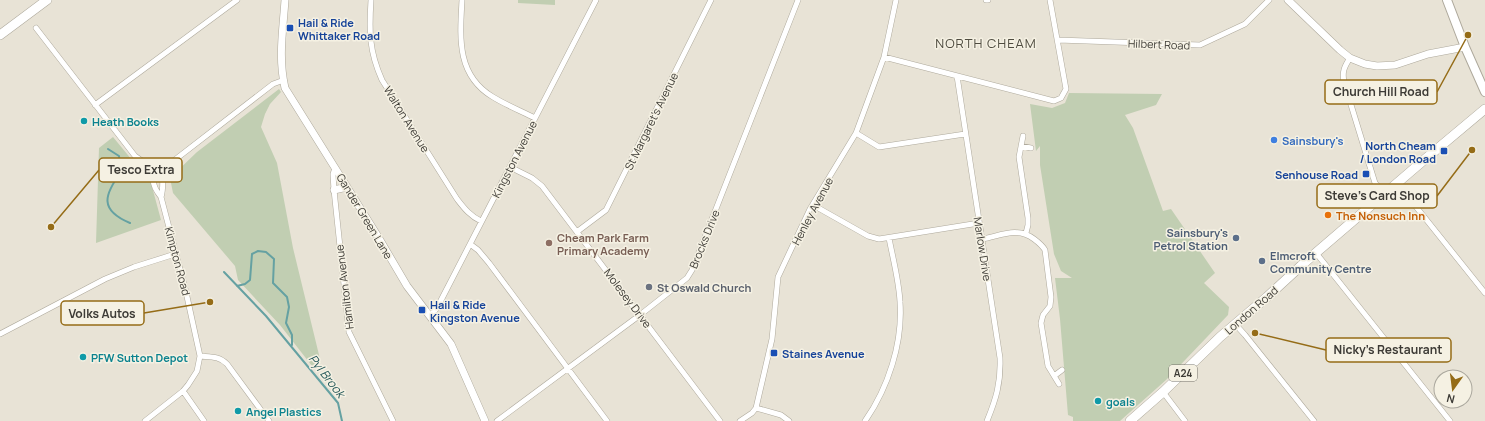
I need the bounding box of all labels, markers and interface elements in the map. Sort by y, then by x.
place label: Hail & Ride Whittaker Road [298,15,380,43]
marker: Hail & Ride Whittaker Road [285,23,295,33]
district label: NORTH CHEAM [935,34,1037,52]
street label: Hilbert Road [1128,35,1190,53]
street label: St Margaret's Avenue [621,69,681,172]
callout: Church Hill Road [1325,80,1437,104]
street label: Walton Avenue [381,83,434,155]
text: Church Hill Road [1333,83,1429,100]
place label: Heath Books [92,114,159,129]
marker: Heath Books [79,116,89,126]
street label: Kingston Avenue [488,117,540,200]
place label: Sainsbury's [1282,133,1343,148]
marker: Sainsbury's [1269,135,1279,145]
place label: North Cheam / London Road [1360,138,1436,166]
marker: North Cheam / London Road [1439,146,1449,156]
callout: Tesco Extra [99,158,182,182]
text: Tesco Extra [108,161,175,178]
place label: Senhouse Road [1275,167,1358,182]
marker: Senhouse Road [1361,169,1371,179]
street label: Gander Green Lane [334,170,397,262]
street label: Henley Avenue [788,174,836,248]
callout: Steve's Card Shop [1317,184,1437,208]
text: Steve's Card Shop [1324,187,1430,204]
street label: Brocks Drive [685,207,723,271]
place label: The Nonsuch Inn [1336,208,1425,223]
marker: The Nonsuch Inn [1323,210,1333,220]
street label: Marlow Drive [971,216,996,283]
street label: Kimpton Road [162,225,194,297]
place label: Sainsbury's Petrol Station [1153,225,1228,253]
place label: Cheam Park Farm Primary Academy [557,230,650,258]
marker: Sainsbury's Petrol Station [1231,233,1241,243]
marker: Cheam Park Farm Primary Academy [544,238,554,248]
street label: Hamilton Avenue [331,243,357,330]
place label: Elmcroft Community Centre [1270,248,1372,276]
marker: Elmcroft Community Centre [1257,256,1267,266]
street label: Molesey Drive [601,265,656,331]
place label: St Oswald Church [657,280,752,295]
marker: St Oswald Church [644,282,654,292]
street label: London Road [1221,283,1281,337]
place label: Hail & Ride Kingston Avenue [430,297,520,325]
callout: Volks Autos [61,301,144,325]
text: Volks Autos [68,305,136,322]
marker: Hail & Ride Kingston Avenue [417,305,427,315]
callout: Nicky's Restaurant [1326,338,1451,362]
text: Nicky's Restaurant [1334,341,1442,358]
place label: Staines Avenue [782,346,865,361]
marker: Staines Avenue [769,348,779,358]
place label: PFW Sutton Depot [91,350,188,365]
water label: Pyl Brook [305,351,350,403]
marker: PFW Sutton Depot [78,352,88,362]
road number: A24 [1169,365,1197,381]
north arrow [1433,369,1473,409]
text: N [1445,391,1456,407]
place label: goals [1106,394,1135,409]
marker: goals [1093,396,1103,406]
place label: Angel Plastics [246,404,322,419]
marker: Angel Plastics [233,406,243,416]

